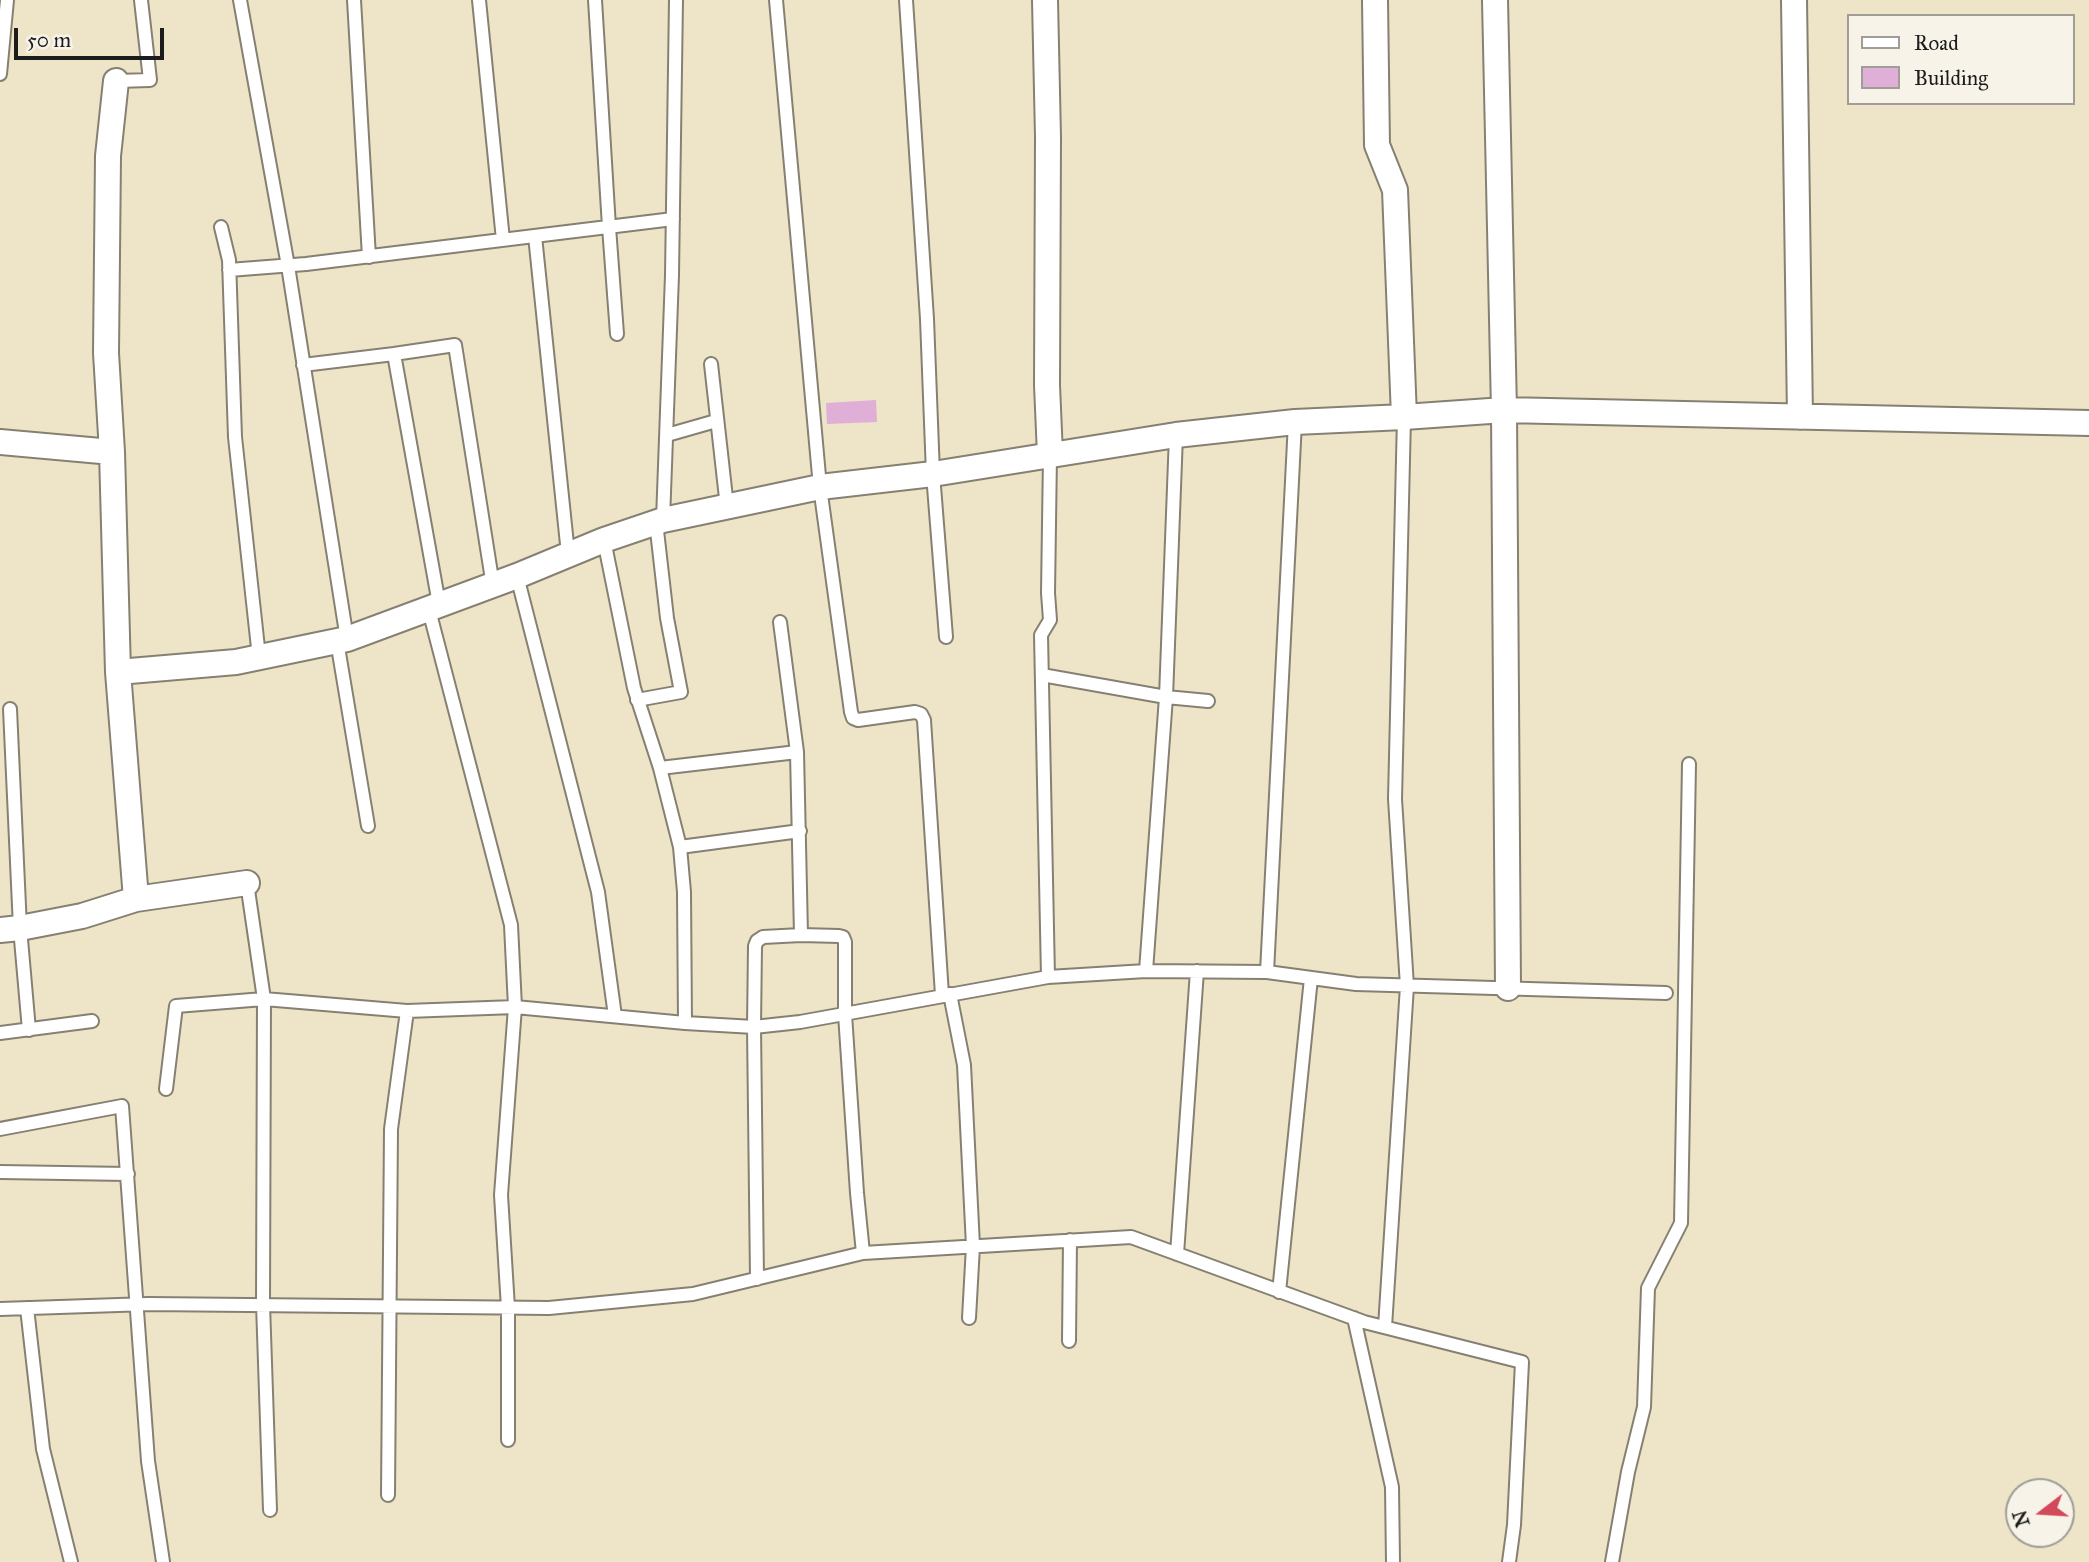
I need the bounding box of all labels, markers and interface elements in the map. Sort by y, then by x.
scale bar [18,14,168,58]
legend [1848,14,2075,105]
text: 50 m [27,27,71,53]
text: Road [1914,30,1959,56]
text: Building [1914,65,1988,91]
north arrow [2005,1478,2075,1548]
text: N [2008,1508,2035,1530]

